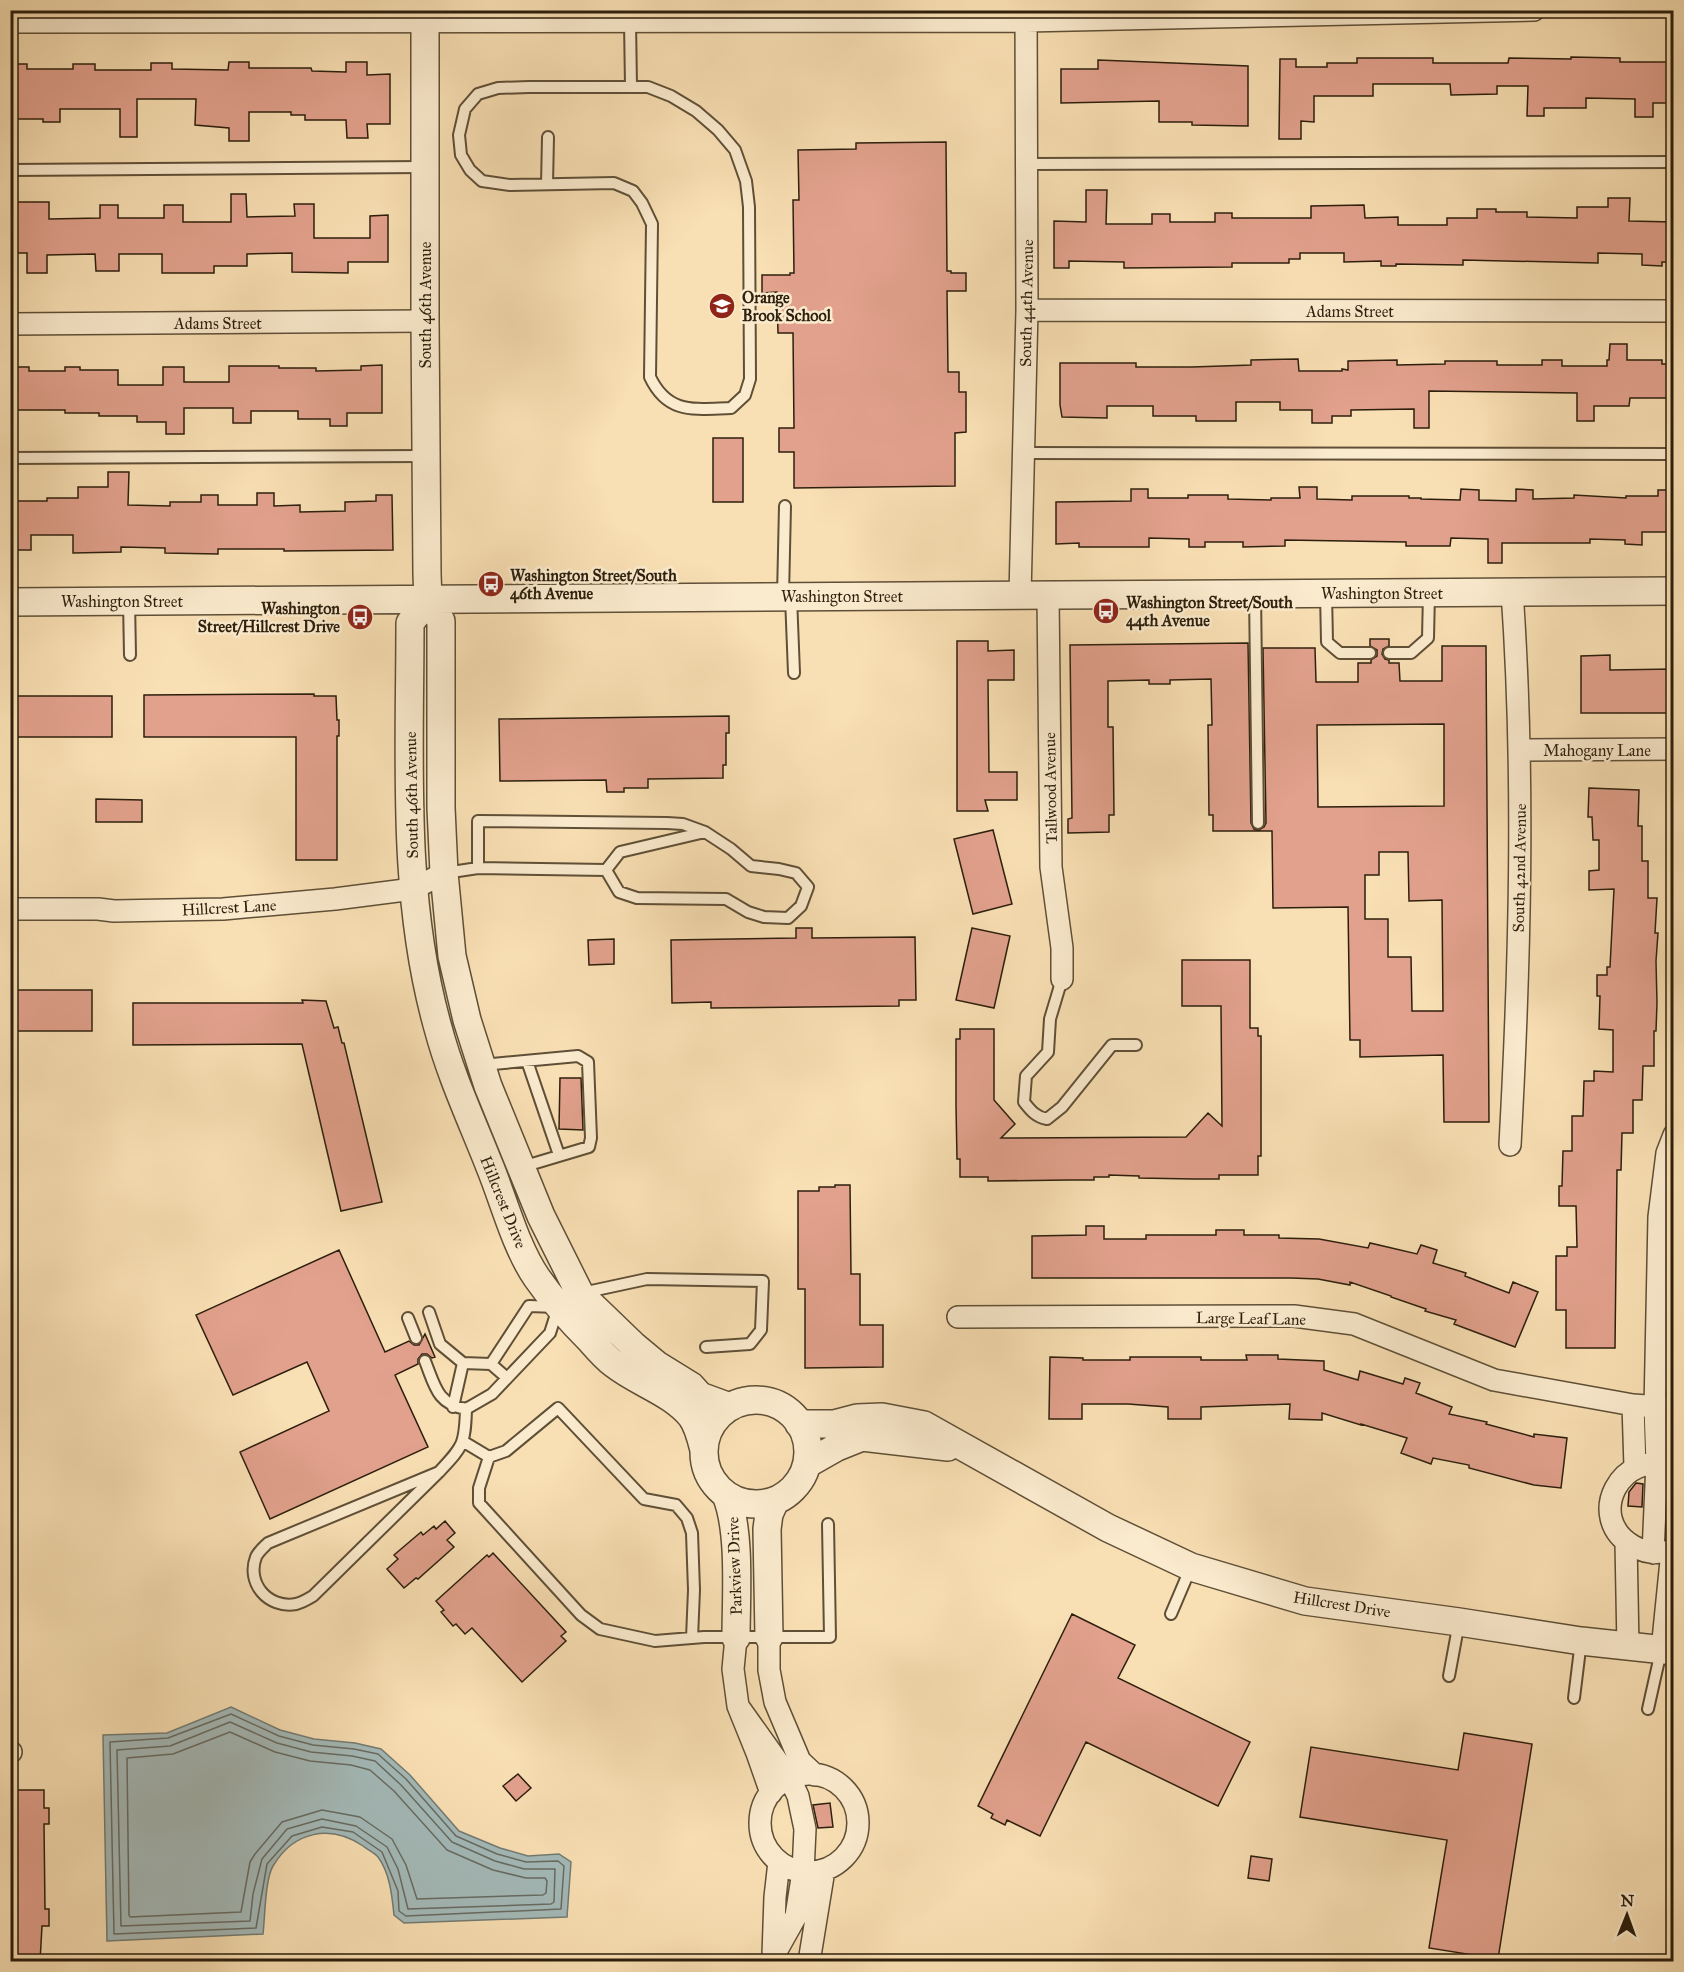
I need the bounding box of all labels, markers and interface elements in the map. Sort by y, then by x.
street label: South 44th Avenue [1016,239,1037,367]
street label: South 46th Avenue [416,241,435,369]
place label: Orange Brook School [742,288,832,325]
school or university icon: Orange Brook School [707,291,737,321]
street label: Adams Street [1305,302,1394,321]
street label: Adams Street [173,314,262,333]
place label: Washington Street/South 46th Avenue [510,566,677,604]
bus stop icon: Washington Street/South 46th Avenue [476,569,506,599]
street label: Washington Street [1321,584,1443,604]
street label: Washington Street [781,587,903,607]
street label: Washington Street [61,592,183,612]
place label: Washington Street/South 44th Avenue [1126,593,1293,631]
bus stop icon: Washington Street/South 44th Avenue [1091,596,1121,626]
place label: Washington Street/Hillcrest Drive [198,599,340,636]
bus stop icon: Washington Street/Hillcrest Drive [345,602,375,632]
street label: South 46th Avenue [401,731,422,859]
street label: Tallwood Avenue [1040,732,1061,844]
street label: Mahogany Lane [1543,741,1651,761]
street label: South 42nd Avenue [1509,803,1530,933]
street label: Hillcrest Lane [181,896,277,919]
street label: Hillcrest Drive [476,1153,531,1252]
street label: Large Leaf Lane [1196,1308,1307,1330]
street label: Parkview Drive [723,1516,746,1616]
street label: Hillcrest Drive [1292,1587,1392,1622]
north arrow [1597,1885,1657,1945]
text: N [1620,1891,1635,1910]

